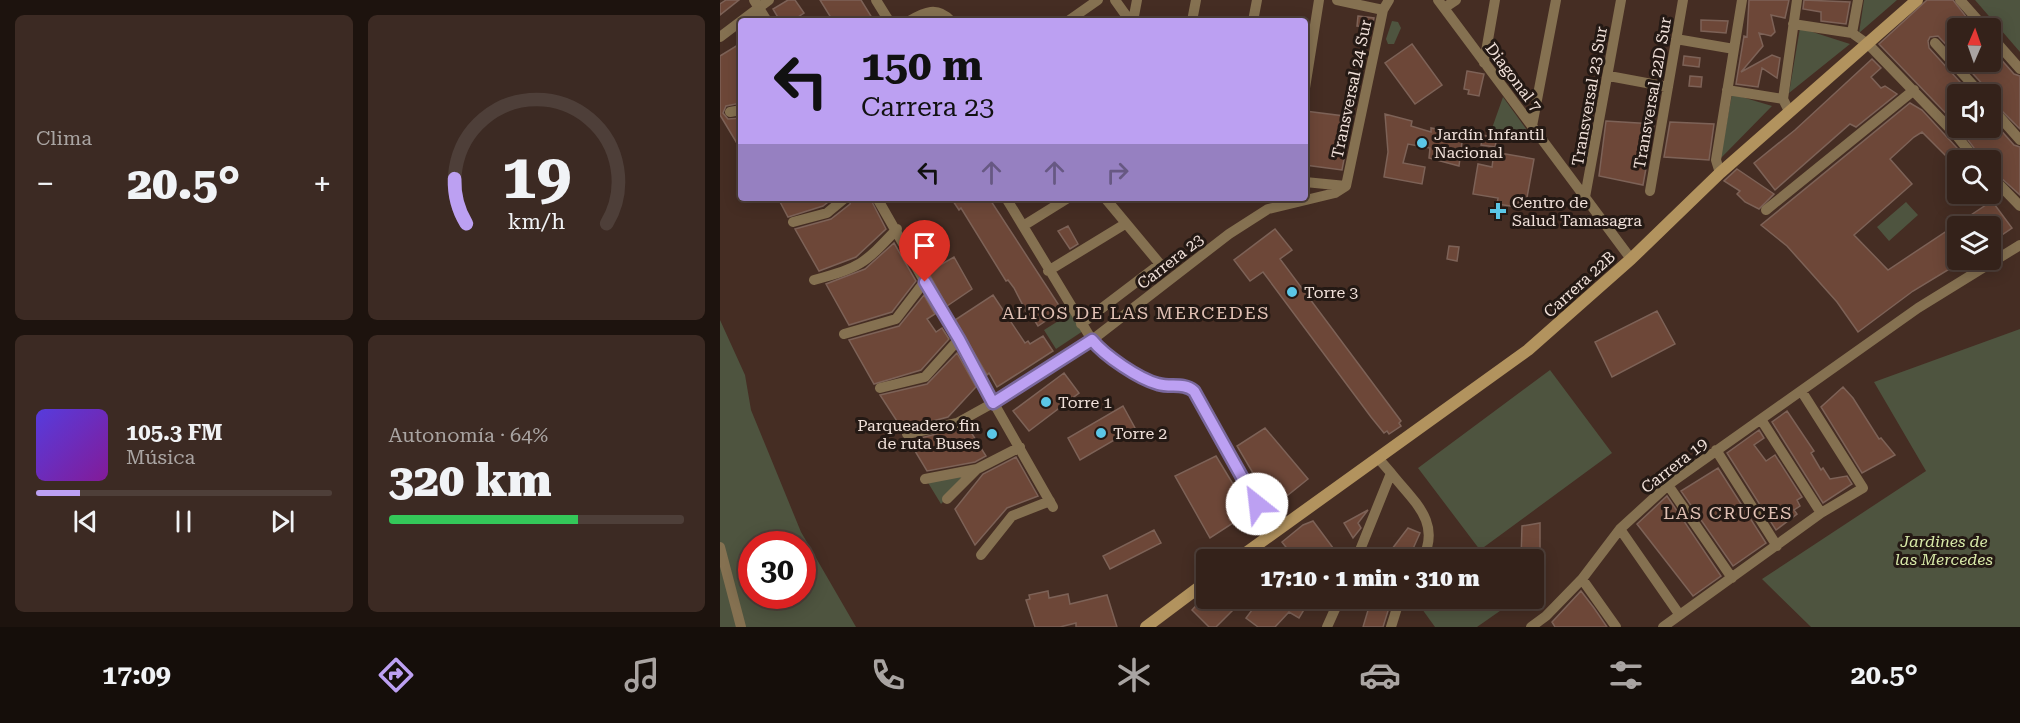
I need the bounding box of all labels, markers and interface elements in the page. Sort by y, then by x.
street label: Transversal 22D Sur [1630,15,1675,170]
street label: Transversal 24 Sur [1327,18,1376,160]
north arrow [1947,18,2001,72]
map controls [1947,18,2001,270]
street label: Transversal 23 Sur [1568,24,1611,167]
street label: Diagonal 7 [1481,39,1546,116]
text: 150 m [861,41,983,90]
icon: left [762,42,840,120]
button: sound [1947,84,2001,138]
text: Carrera 23 [861,91,994,123]
place label: Jardín Infantil Nacional [1434,125,1545,162]
text: Clima [36,126,92,150]
marker: Jardín Infantil Nacional [1415,136,1429,150]
text: 19 [501,140,571,213]
button: search [1947,150,2001,204]
icon: left [912,156,945,189]
icon: ahead [975,156,1008,189]
icon: ahead [1038,156,1071,189]
icon: right [1101,156,1134,189]
text: 20.5° [127,157,240,210]
text: − [36,164,54,203]
text: + [313,164,332,203]
place label: Centro de Salud Tamasagra [1512,193,1642,230]
marker: Centro de Salud Tamasagra [1489,202,1507,220]
text: km/h [508,210,565,235]
button: layers [1947,216,2001,270]
pin [899,220,950,282]
icon: arrive [908,229,941,262]
street label: Carrera 23 [1133,230,1207,293]
street label: Carrera 22B [1540,247,1619,321]
place label: Torre 3 [1304,283,1358,302]
marker: Torre 3 [1285,285,1299,299]
district label: ALTOS DE LAS MERCEDES [1002,302,1270,323]
place label: Torre 1 [1058,393,1112,412]
marker: Torre 1 [1039,395,1053,409]
place label: Parqueadero fin de ruta Buses [857,416,980,453]
text: 105.3 FM [126,420,223,445]
text: Autonomía · 64% [389,423,548,447]
place label: Torre 2 [1113,424,1167,443]
marker: Torre 2 [1094,426,1108,440]
marker: Parqueadero fin de ruta Buses [985,427,999,441]
street label: Carrera 19 [1637,434,1711,497]
text: Música [126,445,195,469]
text: 320 km [389,454,552,507]
position arrow [1225,472,1289,536]
district label: LAS CRUCES [1663,502,1793,523]
icon: previous [69,505,102,538]
icon: pause [167,505,200,538]
icon: next [266,505,299,538]
speed limit sign: 30 [738,531,816,609]
park label: Jardines de las Mercedes [1895,532,1993,569]
text: 17:10 · 1 min · 310 m [1260,566,1480,591]
icon: directions [375,654,417,696]
icon: music [621,654,663,696]
icon: phone [867,654,909,696]
icon: climate [1113,654,1155,696]
icon: car [1359,654,1401,696]
icon: filters [1605,654,1647,696]
text: 17:09 [102,659,171,691]
text: 20.5° [1851,659,1918,691]

